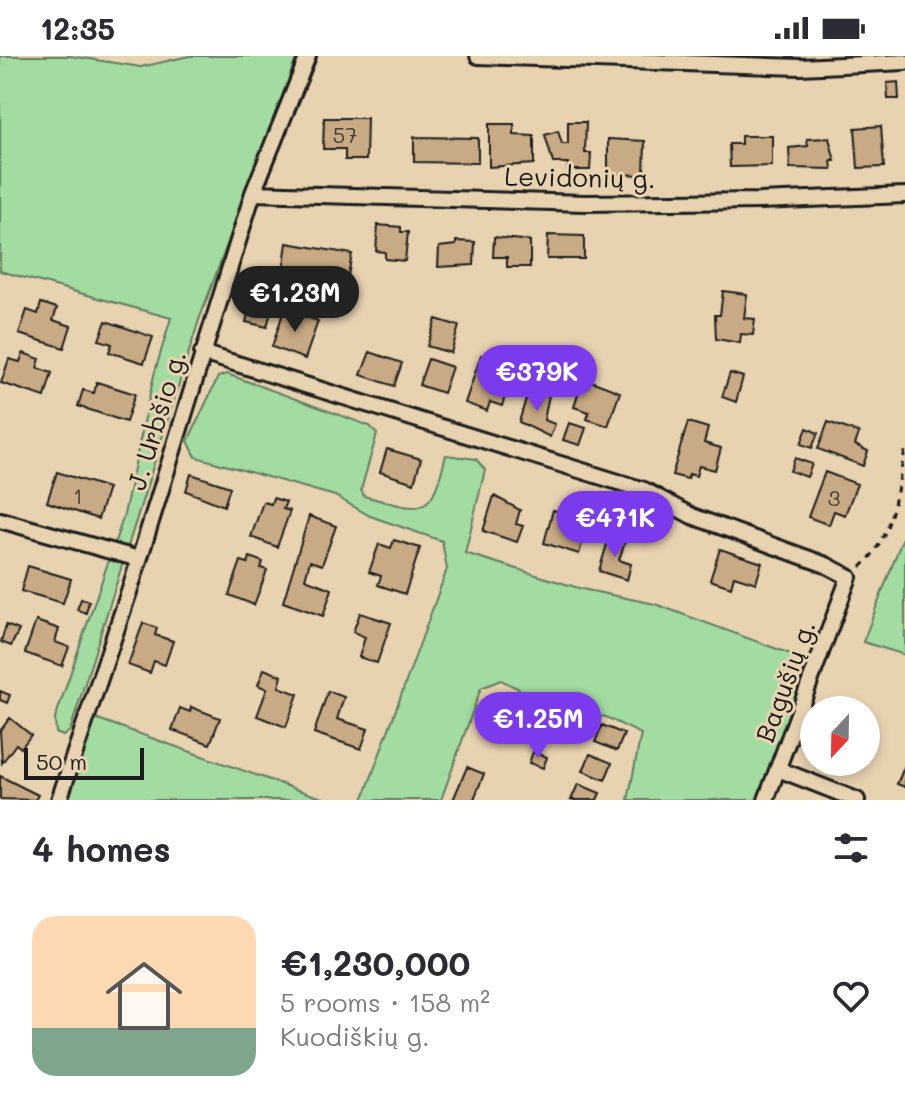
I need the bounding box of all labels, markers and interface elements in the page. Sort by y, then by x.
text: 12:35 [40,8,115,48]
house number: 57 [332,120,358,149]
street label: Levidonių g. [504,159,656,195]
pin: €1.23M [230,266,360,334]
text: €1.23M [249,275,341,309]
pin: €379K [481,345,593,413]
street label: J. Urbšio g. [119,346,193,494]
text: €379K [495,354,579,388]
house number: 1 [73,481,83,510]
house number: 3 [828,483,841,512]
pin: €471K [559,491,671,559]
text: €471K [575,500,655,534]
street label: Bagušių g. [747,615,823,747]
pin: €1.25M [473,692,603,760]
north arrow [800,696,880,776]
map controls [800,696,880,776]
text: €1.25M [492,701,584,735]
scale bar [24,744,144,780]
text: 50 m [36,747,87,776]
text: 4 homes [32,826,171,871]
icon: filters [829,826,873,870]
text: €1,230,000 [280,940,470,985]
icon: home [96,948,192,1044]
icon: heart [829,974,873,1018]
text: 5 rooms · 158 m² [280,985,490,1019]
text: Kuodiškių g. [280,1019,430,1053]

